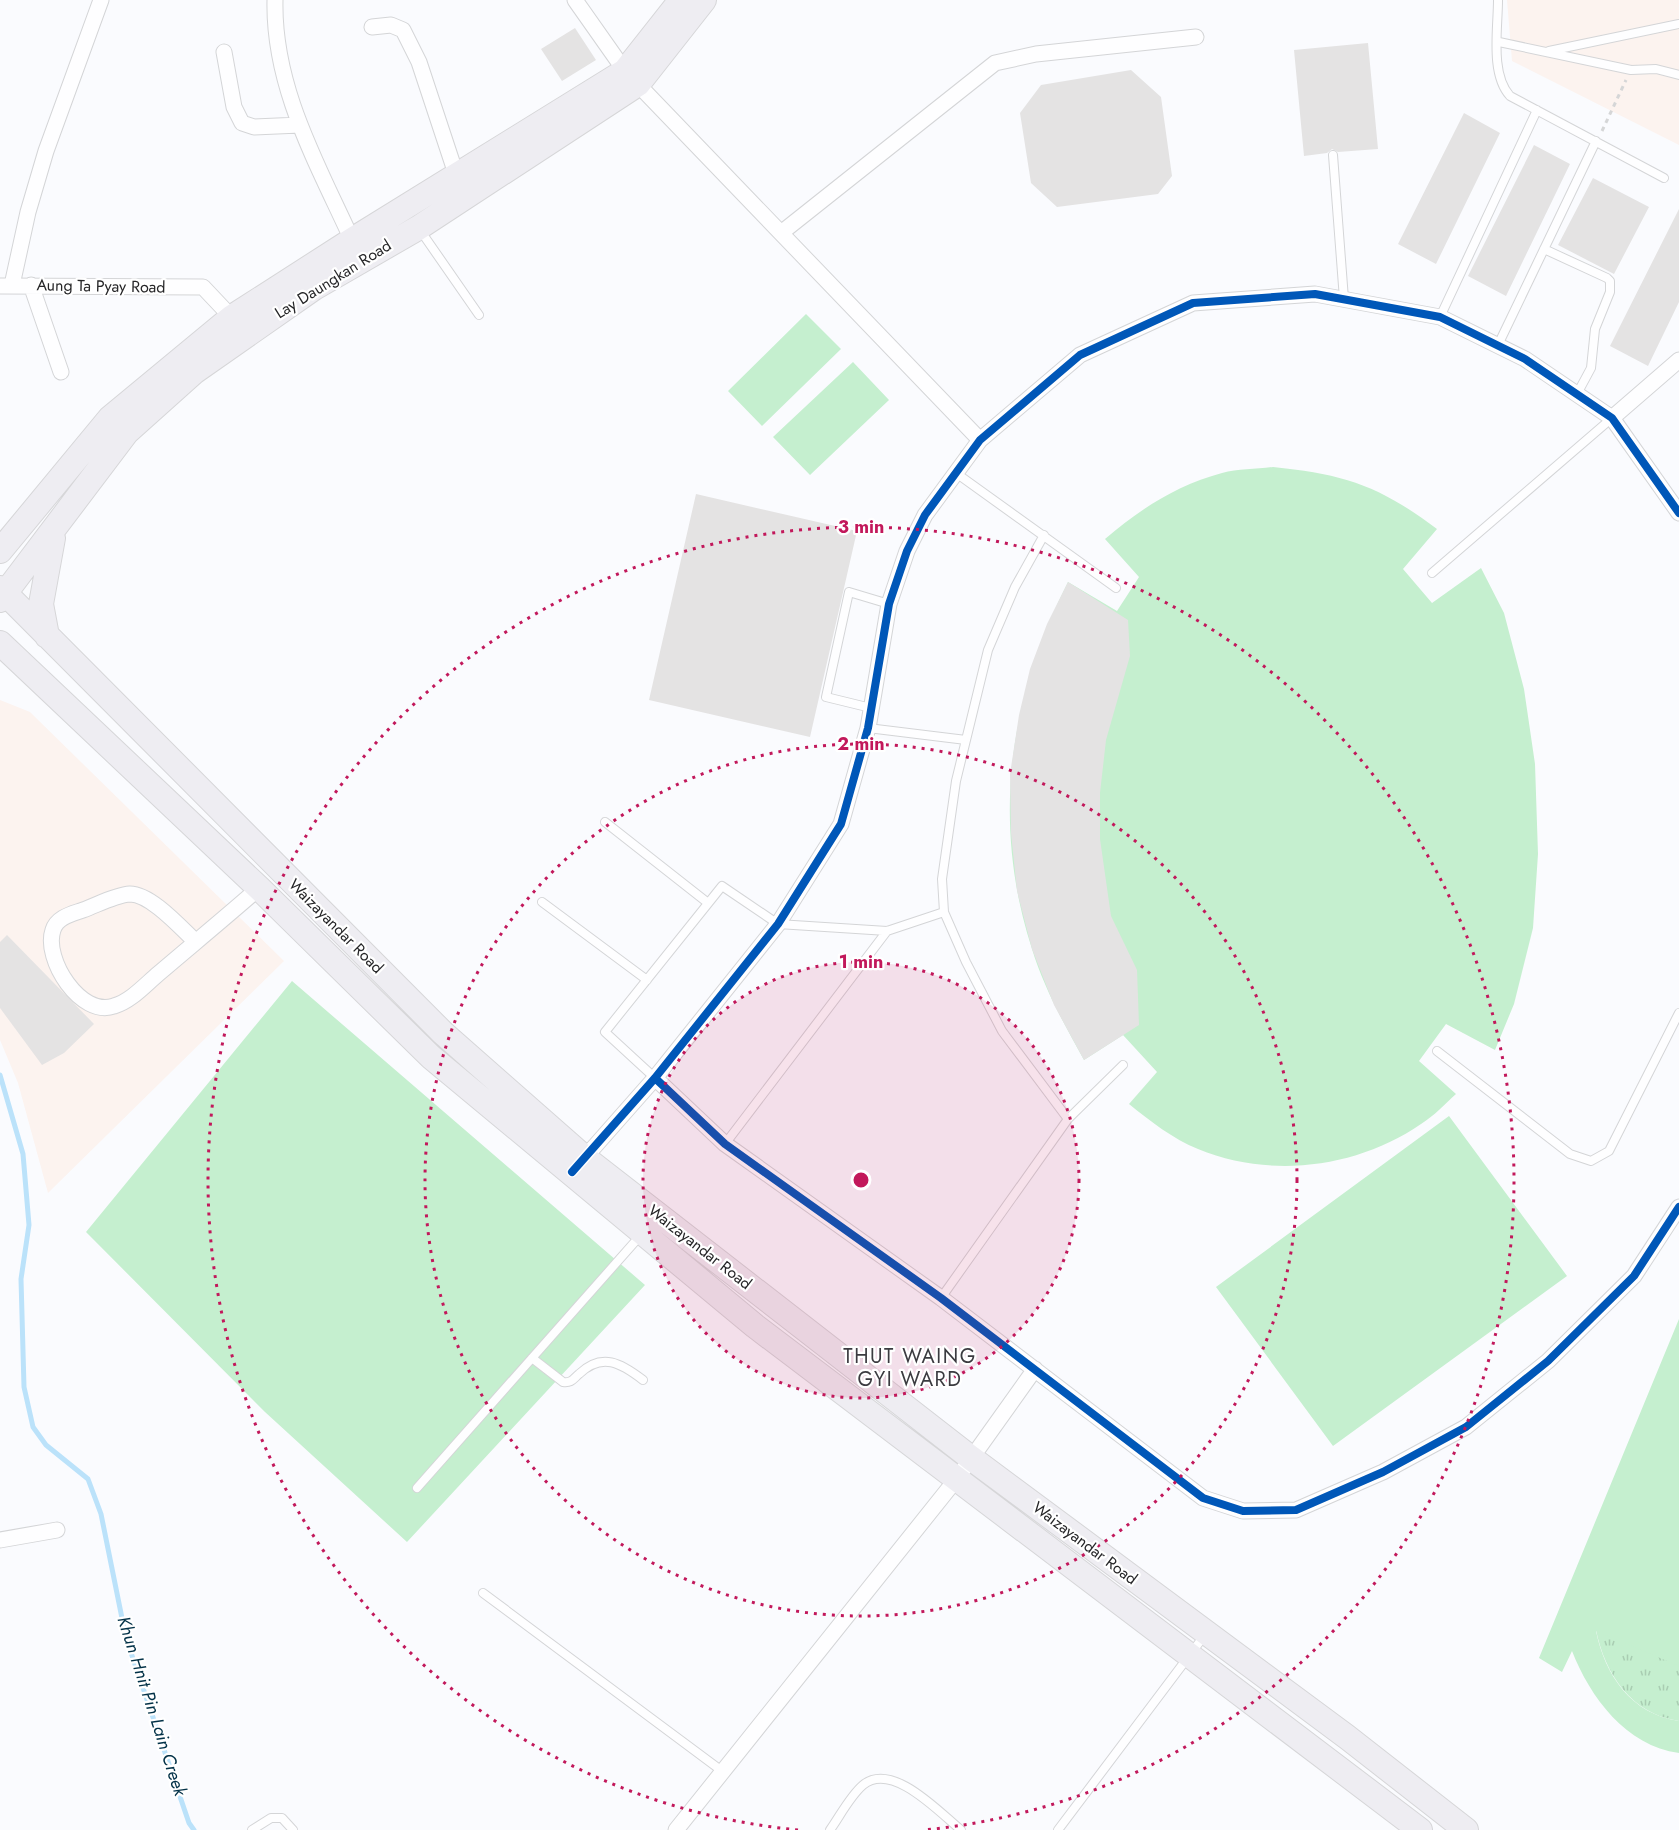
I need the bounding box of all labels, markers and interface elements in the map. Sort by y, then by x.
street label: Lay Daungkan Road [270,234,396,324]
street label: Aung Ta Pyay Road [36,273,166,299]
text: 3 min [838,514,884,540]
text: 2 min [837,731,885,757]
street label: Waizayandar Road [283,873,389,979]
text: 1 min [839,949,883,975]
centre of rings [851,1170,871,1190]
street label: Waizayandar Road [643,1199,757,1295]
district label: THUT WAING GYI WARD [843,1342,977,1394]
street label: Waizayandar Road [1028,1496,1142,1590]
water label: Khun Hnit Pin Lain Creek [111,1613,194,1800]

